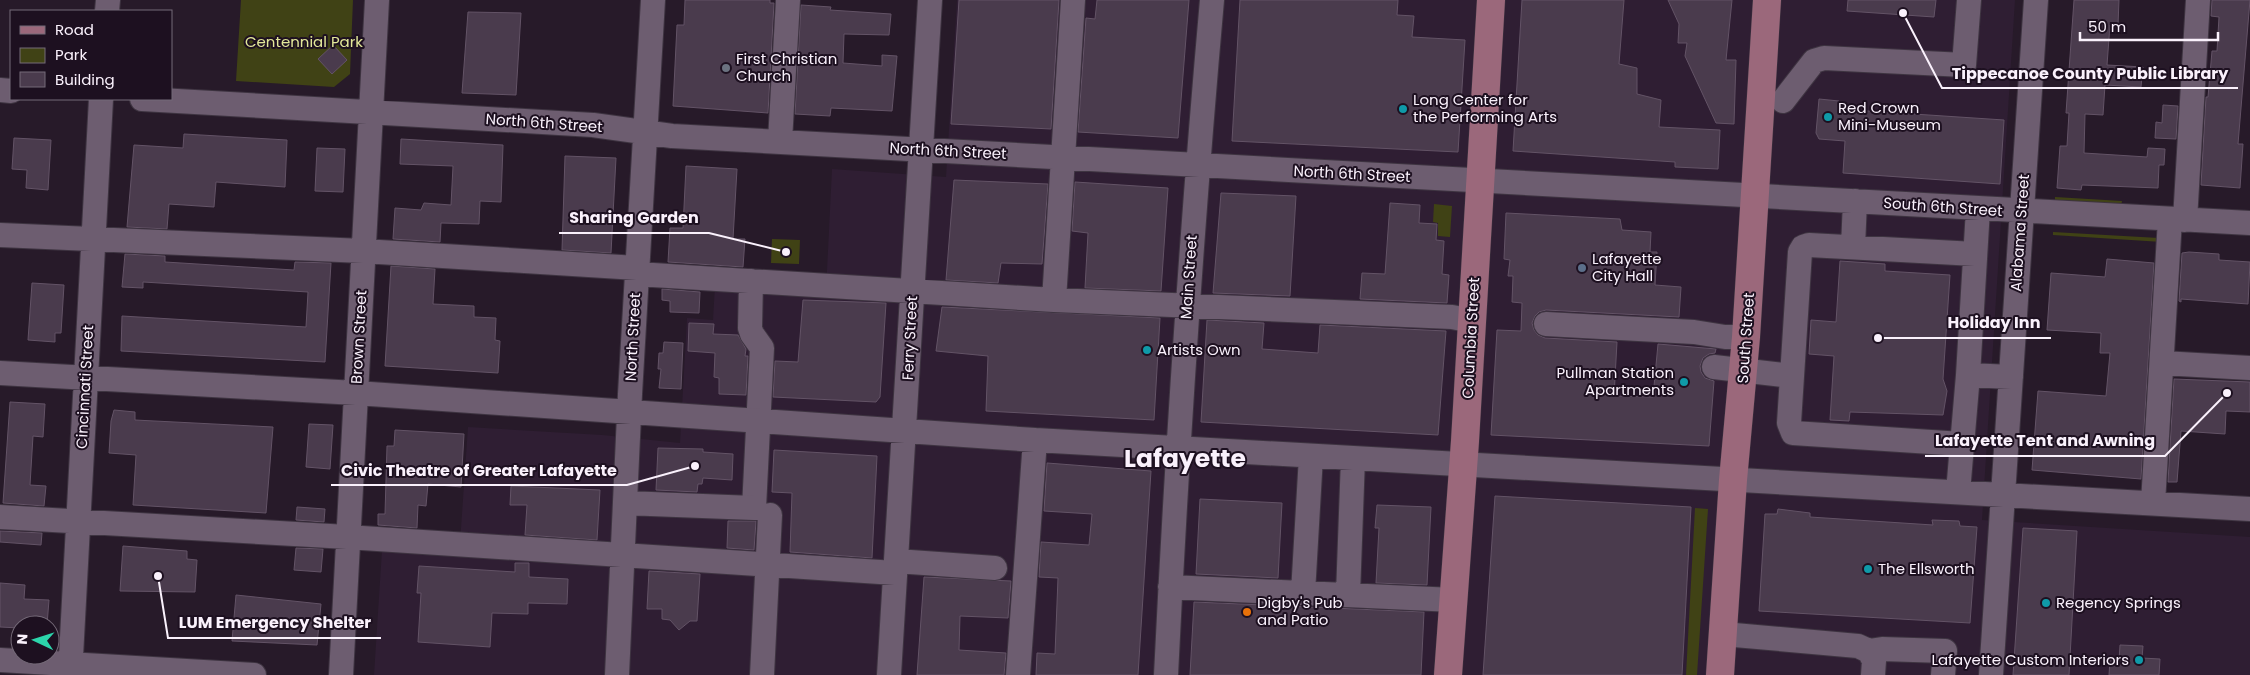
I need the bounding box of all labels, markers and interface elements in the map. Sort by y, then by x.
legend [10,10,172,100]
scale bar [2080,10,2218,42]
text: 50 m [2088,16,2126,37]
text: Road [55,19,94,40]
park label: Centennial Park [245,31,363,52]
text: Park [55,44,87,65]
place label: First Christian Church [736,48,837,86]
callout: Tippecanoe County Public Library [1942,57,2238,88]
marker: First Christian Church [720,62,732,74]
text: Tippecanoe County Public Library [1952,62,2229,85]
text: Building [55,69,115,90]
place label: Long Center for the Performing Arts [1413,89,1557,127]
place label: Red Crown Mini-Museum [1838,97,1941,135]
marker: Long Center for the Performing Arts [1397,103,1409,115]
street label: North 6th Street [485,108,603,137]
marker: Red Crown Mini-Museum [1822,111,1834,123]
street label: North 6th Street [889,137,1007,164]
street label: North 6th Street [1293,160,1411,187]
street label: Alabama Street [2005,174,2034,292]
street label: South 6th Street [1883,192,2003,221]
callout: Sharing Garden [559,202,709,233]
text: Sharing Garden [569,206,699,229]
street label: Main Street [1175,234,1202,320]
place label: Lafayette City Hall [1592,248,1662,286]
marker: Lafayette City Hall [1576,262,1588,274]
street label: Columbia Street [1457,277,1484,399]
street label: Brown Street [346,289,371,385]
street label: North Street [620,292,645,382]
street label: South Street [1732,292,1759,384]
street label: Ferry Street [897,295,922,381]
callout: Holiday Inn [1938,307,2051,338]
text: Holiday Inn [1948,311,2040,334]
street label: Cincinnati Street [71,324,98,449]
place label: Artists Own [1157,339,1241,360]
marker: Artists Own [1141,344,1153,356]
place label: Pullman Station Apartments [1556,362,1674,400]
marker: Pullman Station Apartments [1678,376,1690,388]
callout: Lafayette Tent and Awning [1925,425,2165,456]
text: Lafayette Tent and Awning [1935,429,2155,452]
district label: Lafayette [1124,441,1246,476]
callout: Civic Theatre of Greater Lafayette [331,454,627,485]
text: Civic Theatre of Greater Lafayette [341,459,617,482]
place label: The Ellsworth [1878,558,1974,579]
marker: The Ellsworth [1862,563,1874,575]
place label: Digby's Pub and Patio [1257,592,1343,630]
place label: Regency Springs [2056,592,2181,613]
marker: Regency Springs [2040,597,2052,609]
marker: Digby's Pub and Patio [1241,606,1253,618]
callout: LUM Emergency Shelter [168,607,381,638]
text: LUM Emergency Shelter [179,611,371,634]
north arrow [10,615,60,665]
text: N [12,633,32,645]
place label: Lafayette Custom Interiors [1931,649,2129,670]
marker: Lafayette Custom Interiors [2133,654,2145,666]

